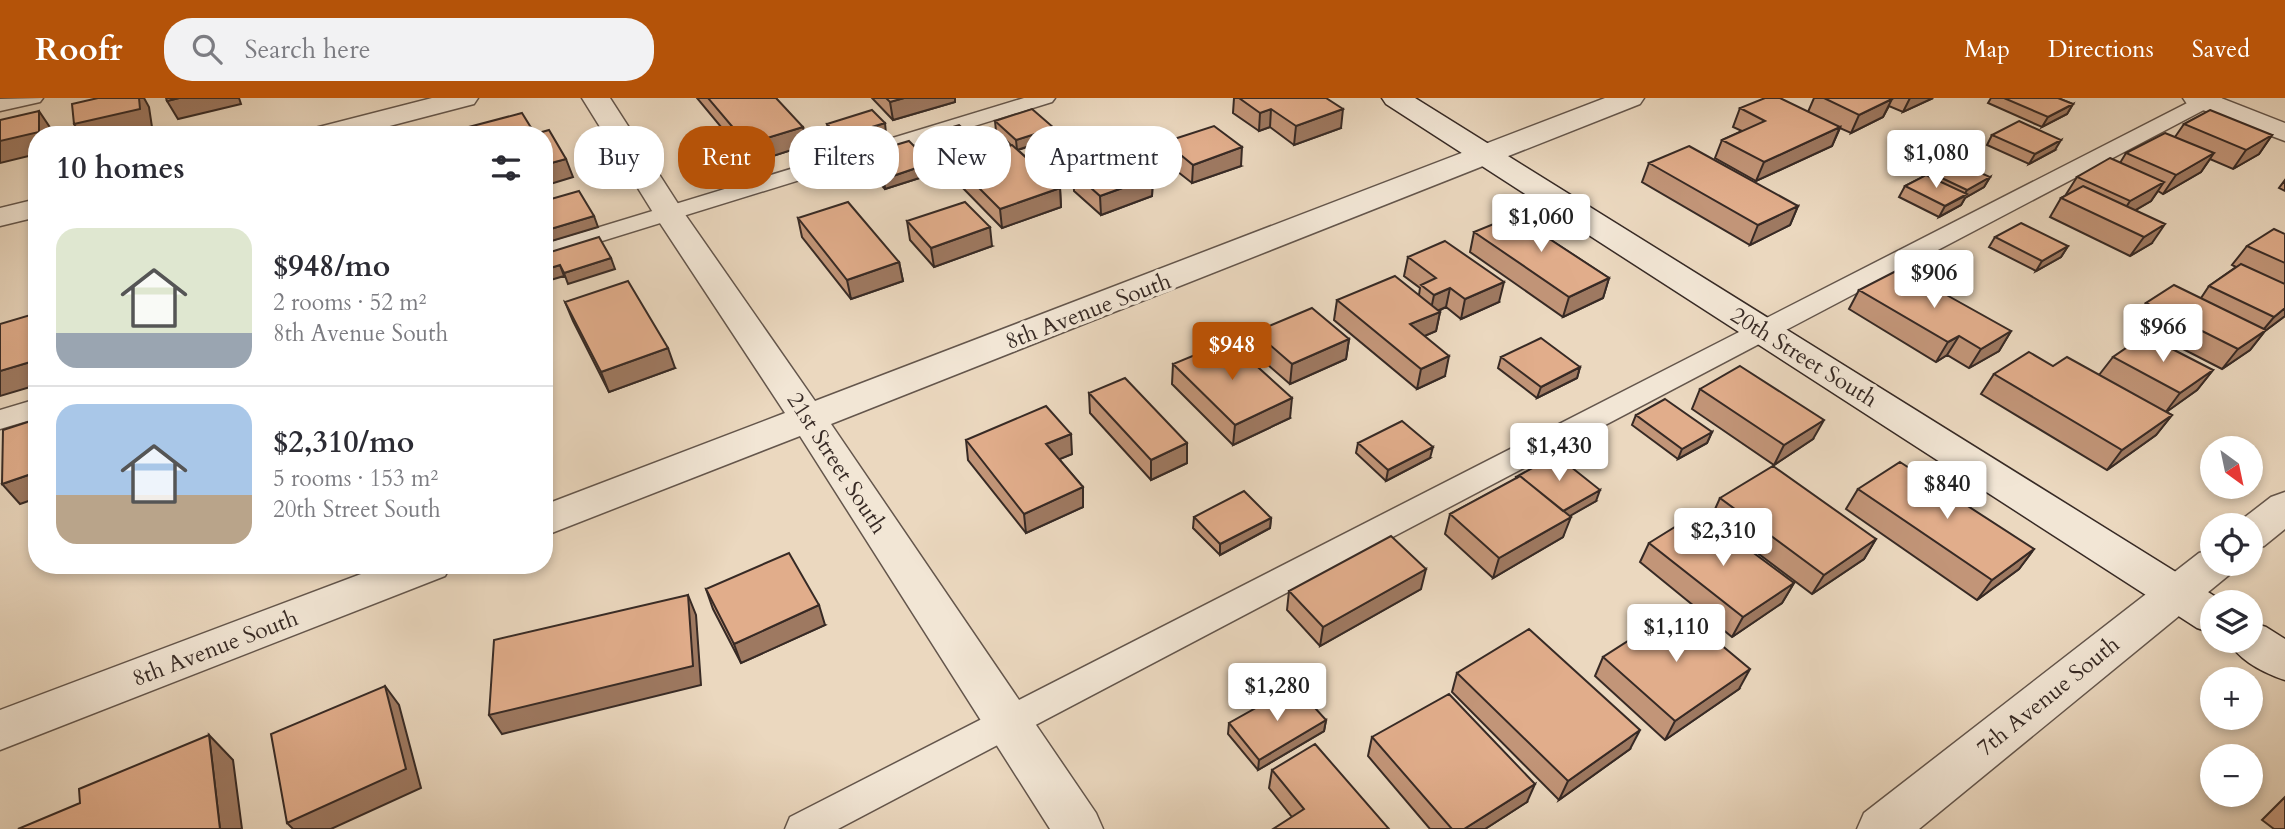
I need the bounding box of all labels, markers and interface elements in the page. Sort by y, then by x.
search box [164,18,654,81]
text: Roofr [35,27,122,72]
icon: search [188,30,226,68]
text: Search here [244,32,370,67]
text: Map [1964,33,2010,66]
text: Directions [2048,33,2154,66]
text: Saved [2192,33,2250,66]
chip: Buy [574,126,664,189]
chip: Rent [678,126,775,189]
chip: Filters [789,126,899,189]
chip: New [913,126,1011,189]
chip: Apartment [1025,126,1182,189]
pin: $1,080 [1879,130,1993,190]
text: $1,080 [1903,137,1969,168]
text: 10 homes [56,148,185,189]
icon: filters [487,149,525,187]
pin: $1,060 [1484,194,1598,254]
text: $1,060 [1508,201,1574,232]
text: $948/mo [273,246,390,287]
pin: $906 [1893,250,1975,310]
icon: home [112,256,196,340]
text: $906 [1910,257,1958,288]
street label: 8th Avenue South [1001,265,1176,357]
text: 2 rooms · 52 m² [273,287,426,318]
street label: 20th Street South [1725,299,1884,415]
pin: $966 [2122,304,2204,364]
text: $966 [2139,311,2187,342]
text: 8th Avenue South [273,318,448,349]
pin: $948 [1191,322,1273,382]
text: $948 [1208,329,1256,360]
street label: 21st Street South [780,386,894,540]
text: $2,310/mo [273,422,414,463]
pin: $1,430 [1502,424,1616,483]
text: $1,430 [1526,430,1592,461]
icon: home [112,432,196,516]
north arrow [2200,436,2263,499]
map controls [2200,436,2263,807]
pin: $840 [1906,462,1988,521]
text: 5 rooms · 153 m² [273,463,438,494]
text: $840 [1923,468,1971,499]
text: 20th Street South [273,494,441,525]
pin: $2,310 [1666,508,1780,568]
button: locate [2200,513,2263,576]
text: $2,310 [1690,515,1756,546]
button: layers [2200,590,2263,653]
street label: 8th Avenue South [128,602,303,694]
pin: $1,110 [1619,604,1733,664]
text: $1,110 [1643,611,1709,642]
street label: 7th Avenue South [1970,629,2126,763]
pin: $1,280 [1220,664,1334,723]
button: + [2200,667,2263,730]
text: $1,280 [1244,670,1310,701]
button: − [2200,744,2263,807]

